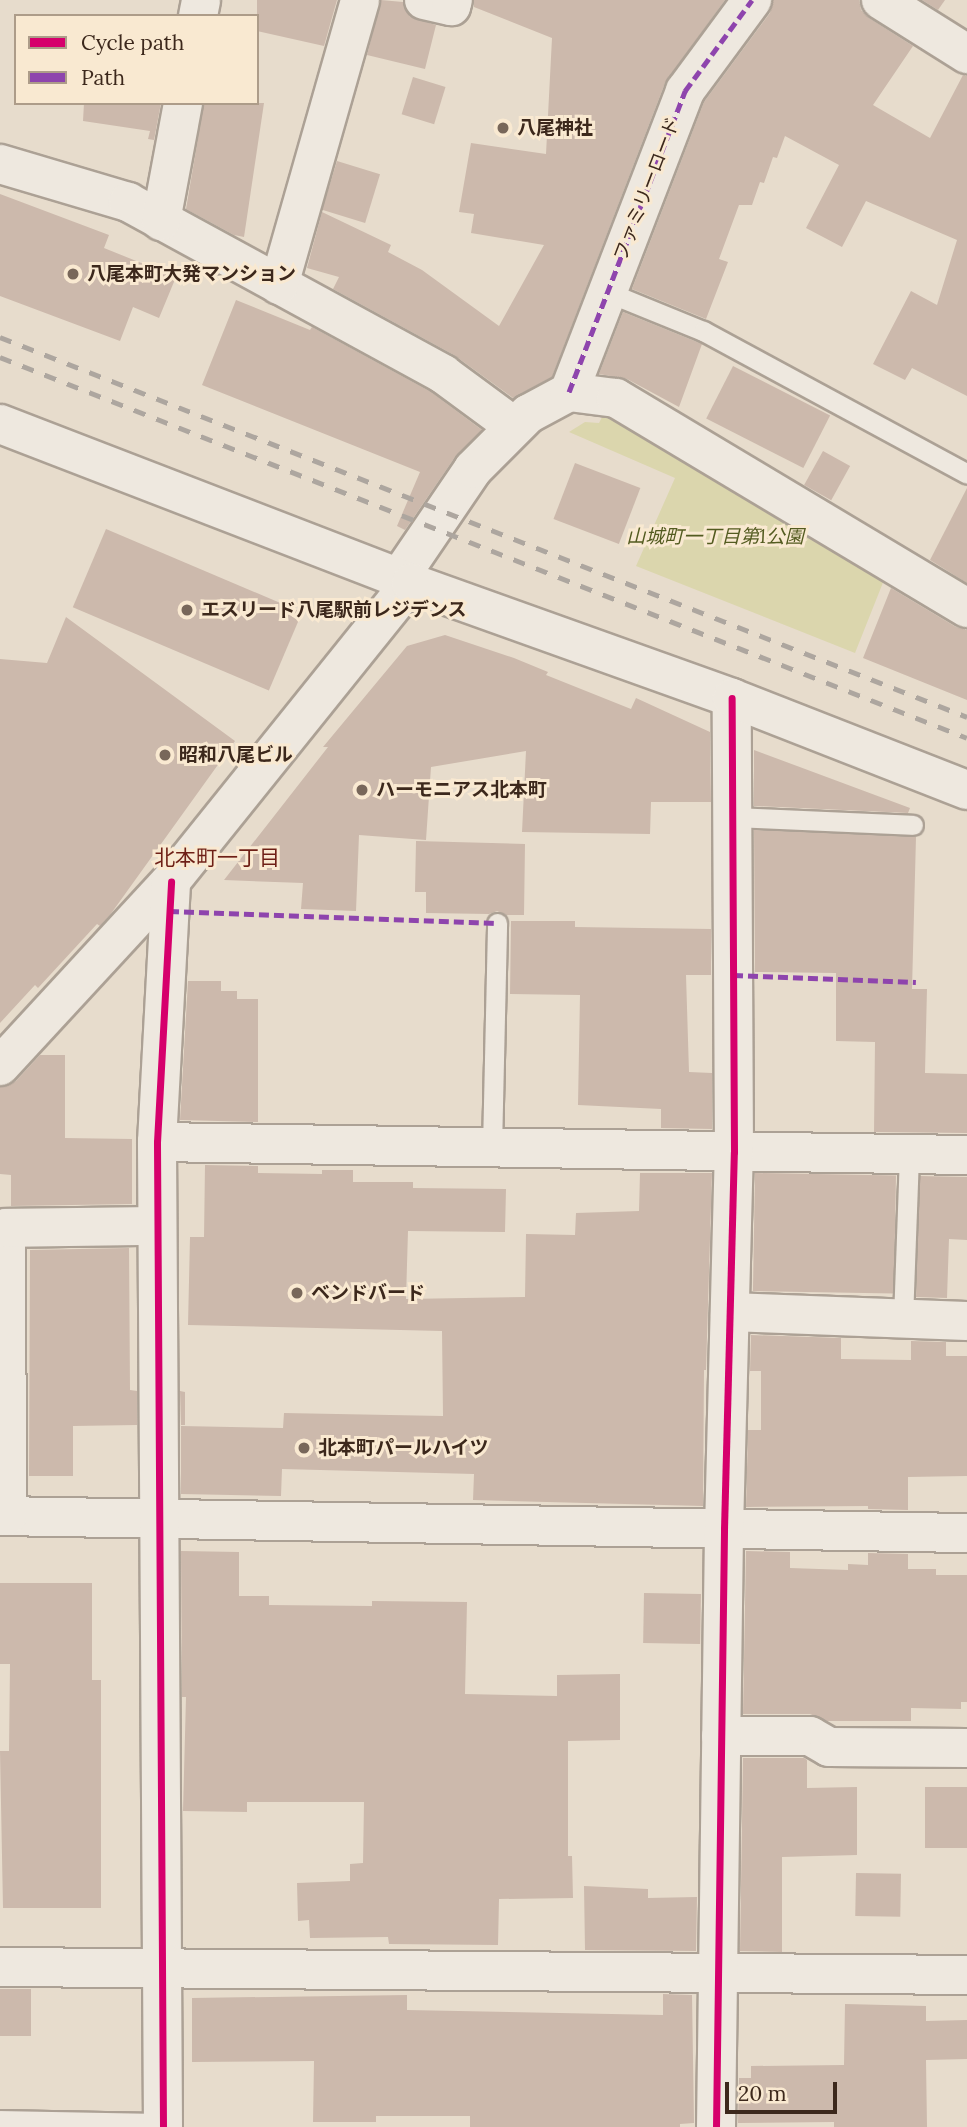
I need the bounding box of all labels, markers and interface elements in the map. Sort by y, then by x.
legend [14,14,259,105]
text: Cycle path [81,29,184,56]
text: Path [81,64,125,91]
street label: ファミリーロード [609,114,685,264]
place label: 八尾神社 [517,117,593,139]
marker: 八尾神社 [495,120,511,136]
place label: 八尾本町大発マンション [87,263,296,285]
marker: 八尾本町大発マンション [65,266,81,282]
park label: 山城町一丁目第1公園 [626,526,804,548]
place label: エスリード八尾駅前レジデンス [201,599,467,621]
marker: エスリード八尾駅前レジデンス [179,602,195,618]
place label: 昭和八尾ビル [179,744,293,766]
marker: 昭和八尾ビル [157,747,173,763]
place label: ハーモニアス北本町 [376,779,547,801]
marker: ハーモニアス北本町 [354,782,370,798]
district label: 北本町一丁目 [154,845,280,871]
place label: ベンドバード [311,1282,425,1304]
marker: ベンドバード [289,1285,305,1301]
place label: 北本町パールハイツ [318,1437,489,1459]
marker: 北本町パールハイツ [296,1440,312,1456]
scale bar [729,2068,841,2112]
text: 20 m [738,2080,787,2107]

